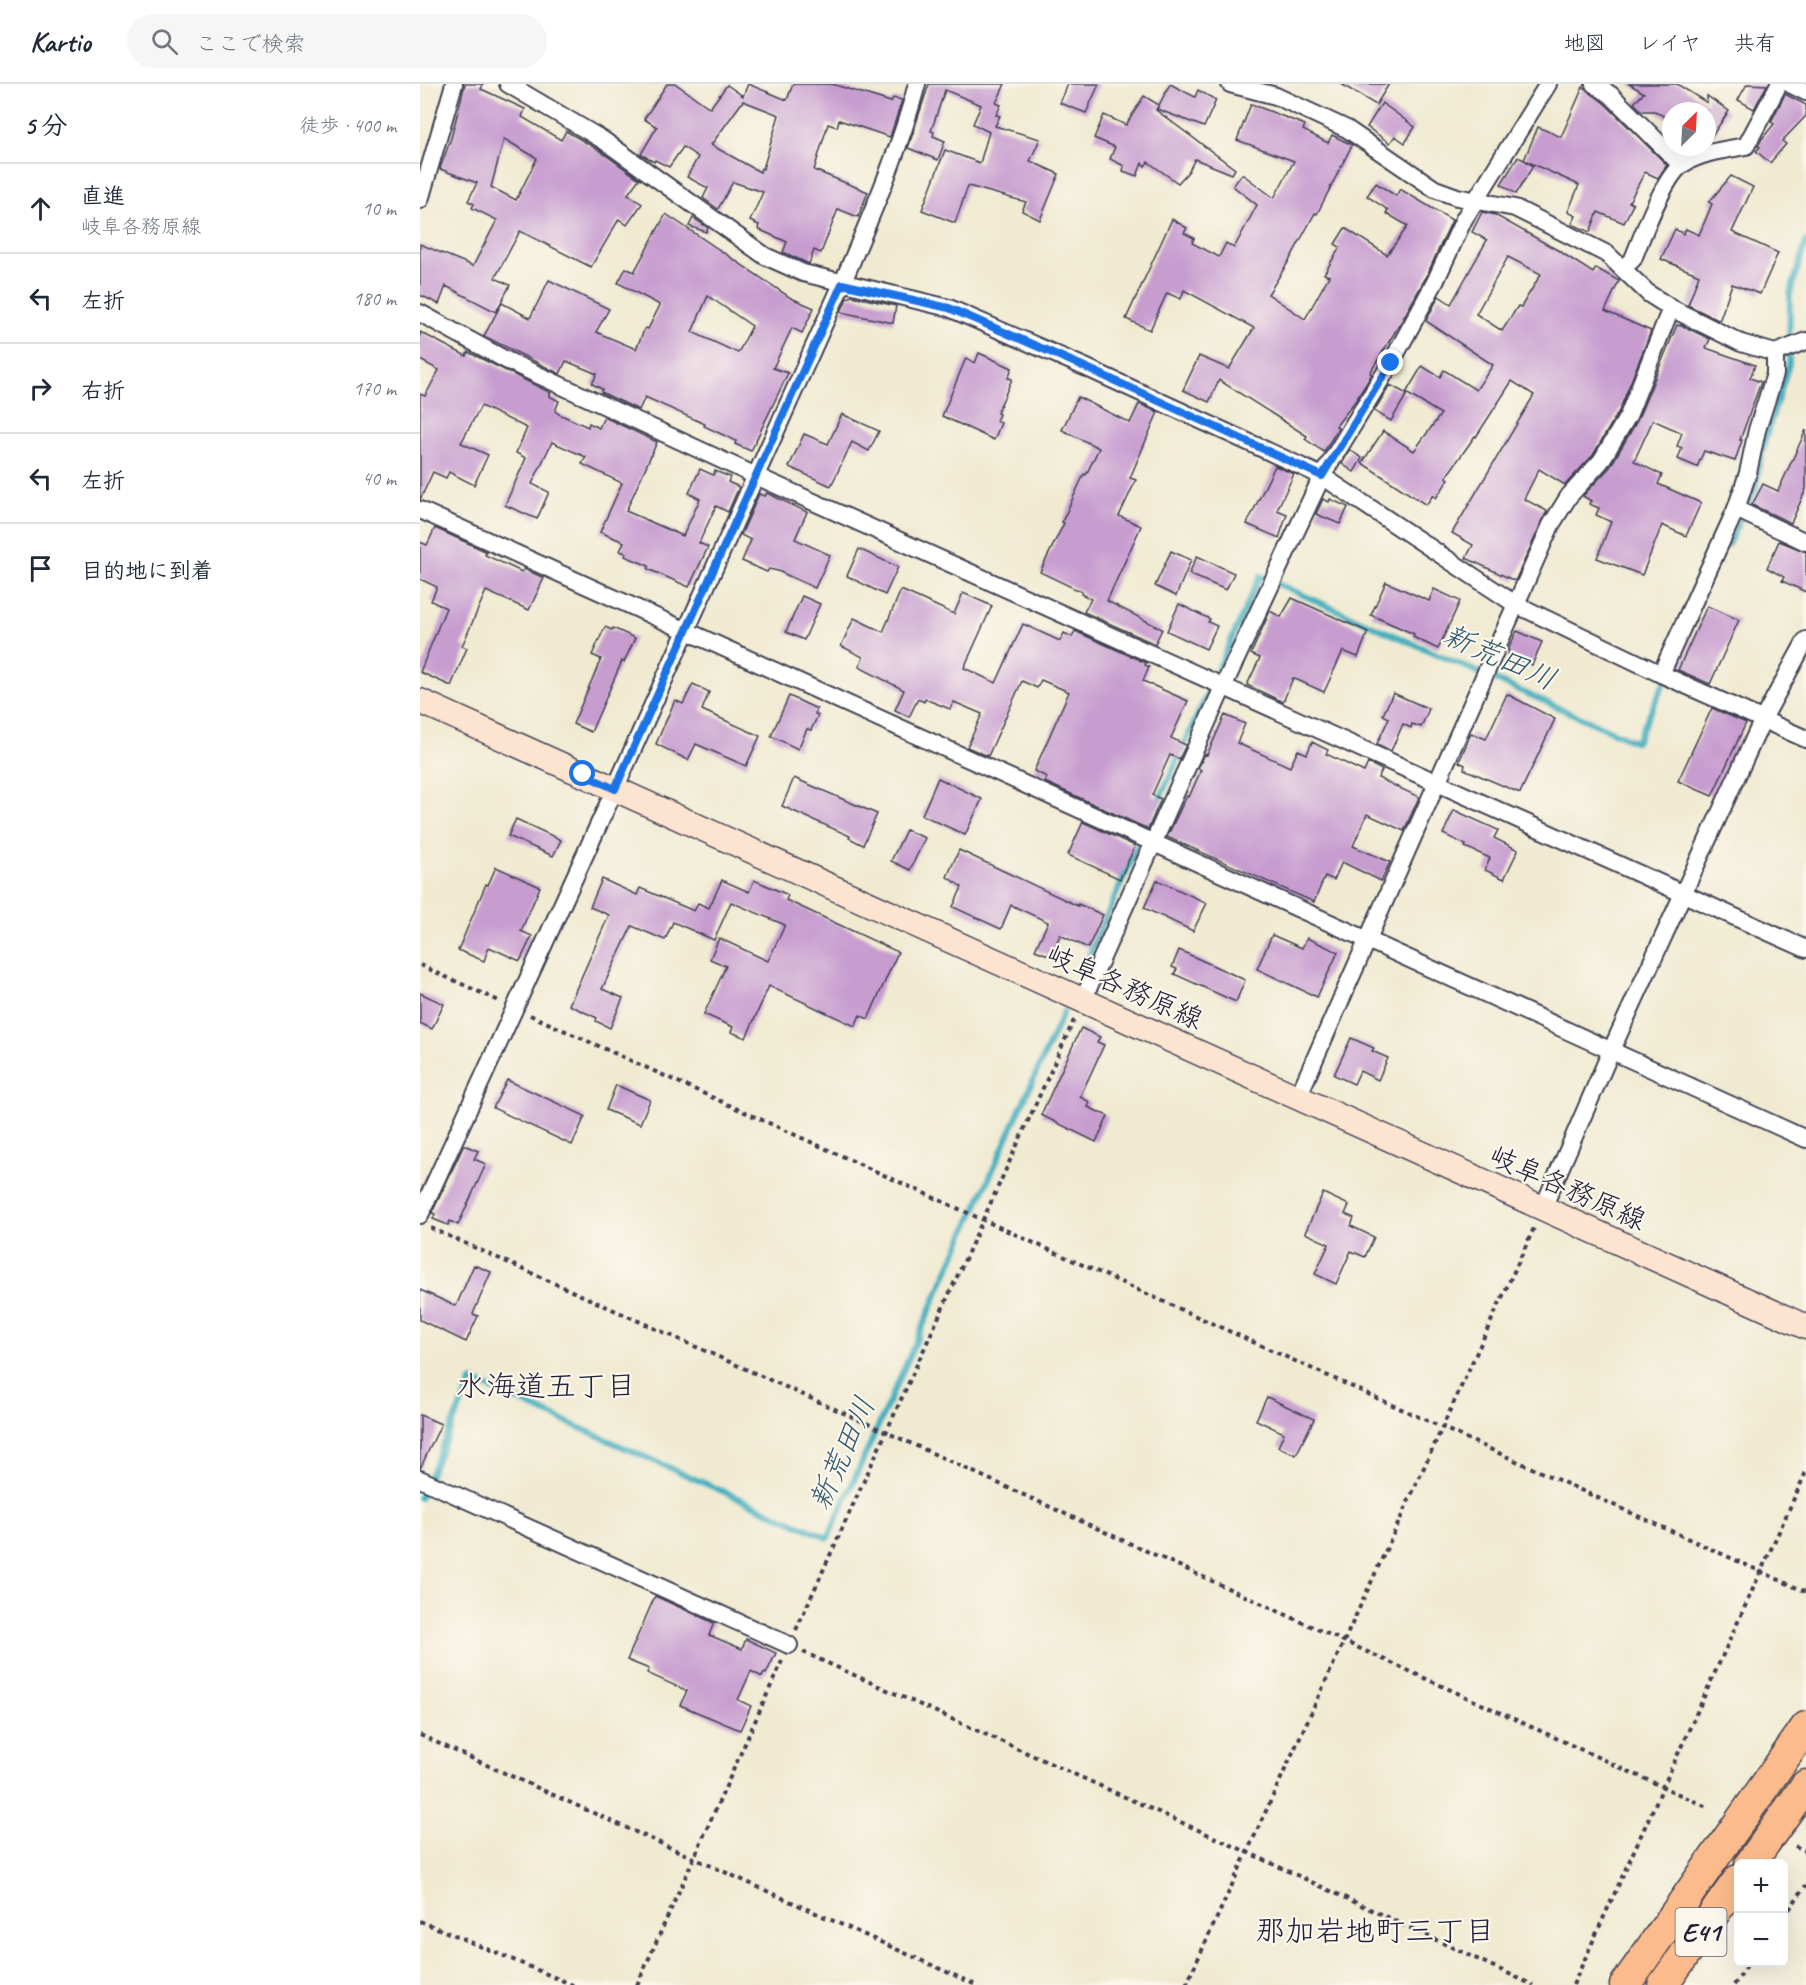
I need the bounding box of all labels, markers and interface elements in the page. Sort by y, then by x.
search box [127,14,547,68]
text: Kartio [30,24,91,59]
icon: search [148,25,181,58]
text: ここで検索 [196,30,306,58]
text: 地図 [1564,30,1606,56]
text: レイヤ [1639,30,1701,56]
text: 共有 [1734,30,1776,56]
north arrow [1662,102,1716,156]
text: 5 分 [24,109,68,142]
text: 徒歩 · 400 m [300,113,396,138]
text: 直進 [81,182,125,210]
icon: ahead [24,192,57,225]
text: 10 m [362,196,396,221]
text: 岐阜各務原線 [81,214,201,239]
icon: left [24,282,57,315]
text: 180 m [353,286,396,311]
text: 左折 [81,287,125,315]
route end [1377,349,1403,375]
icon: right [24,372,57,405]
text: 170 m [353,376,396,401]
text: 右折 [81,377,125,405]
icon: left [24,462,57,495]
text: 40 m [362,466,396,491]
text: 左折 [81,467,125,495]
icon: arrive [24,552,57,585]
text: 目的地に到着 [81,557,213,585]
water label: 新荒田川 [1437,615,1563,699]
route start [569,760,595,786]
street label: 岐阜各務原線 [1041,936,1209,1037]
street label: 岐阜各務原線 [1484,1137,1652,1238]
district label: 水海道五丁目 [456,1367,636,1405]
water label: 新荒田川 [800,1390,884,1516]
map controls [1734,1859,1788,1967]
button: + [1734,1859,1788,1913]
road number: E41 [1676,1908,1726,1956]
district label: 那加岩地町三丁目 [1255,1912,1495,1950]
button: − [1734,1913,1788,1967]

